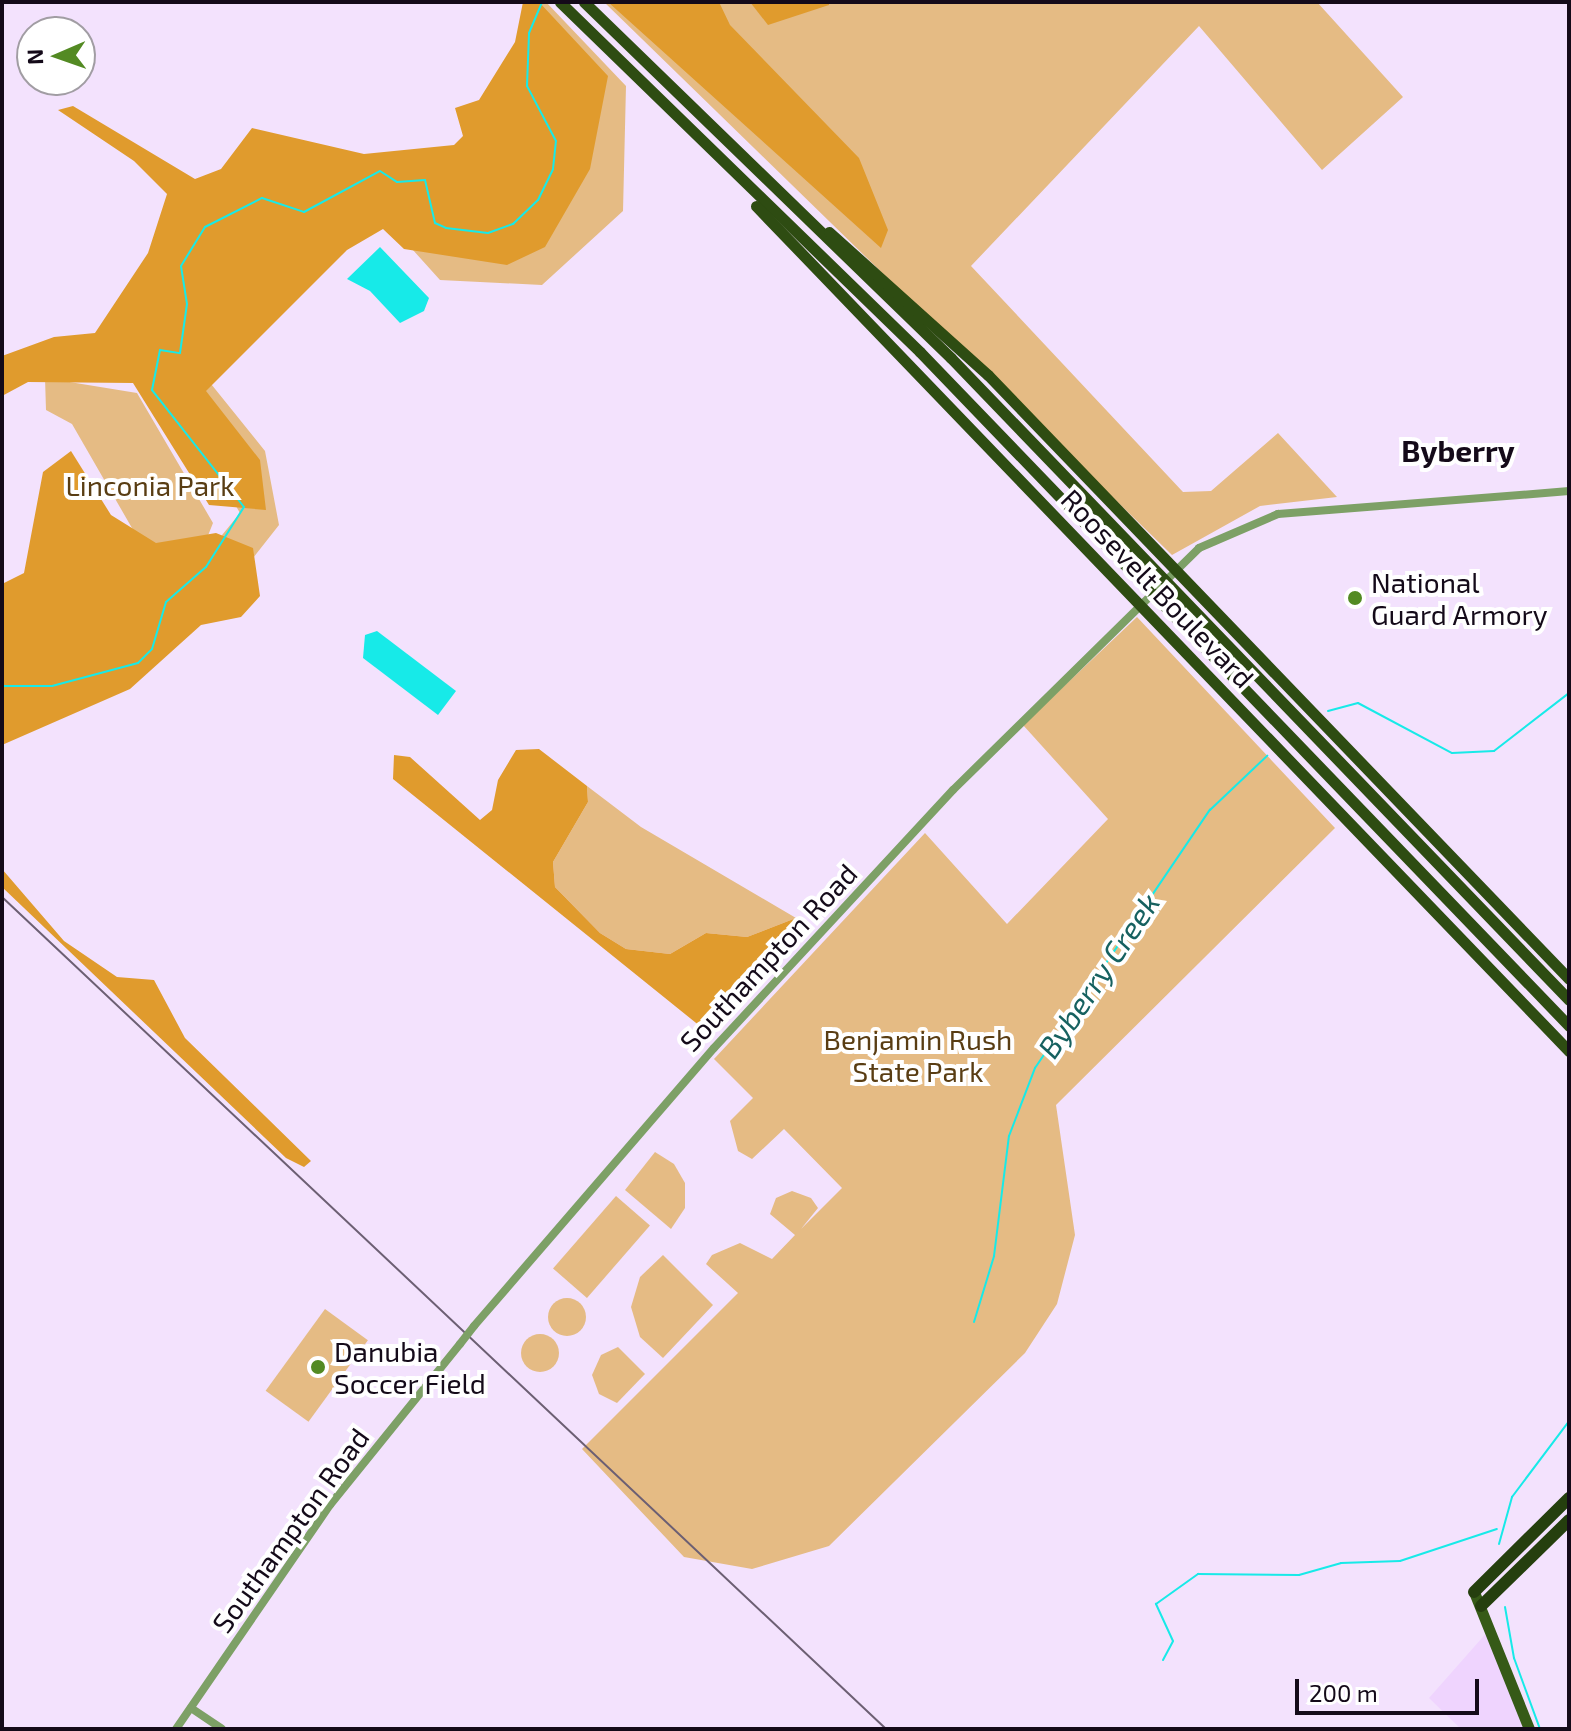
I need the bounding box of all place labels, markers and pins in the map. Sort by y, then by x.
place label: National Guard Armory [1371,565,1548,631]
marker: National Guard Armory [1346,589,1364,607]
place label: Danubia Soccer Field [334,1334,486,1400]
marker: Danubia Soccer Field [309,1358,327,1376]

